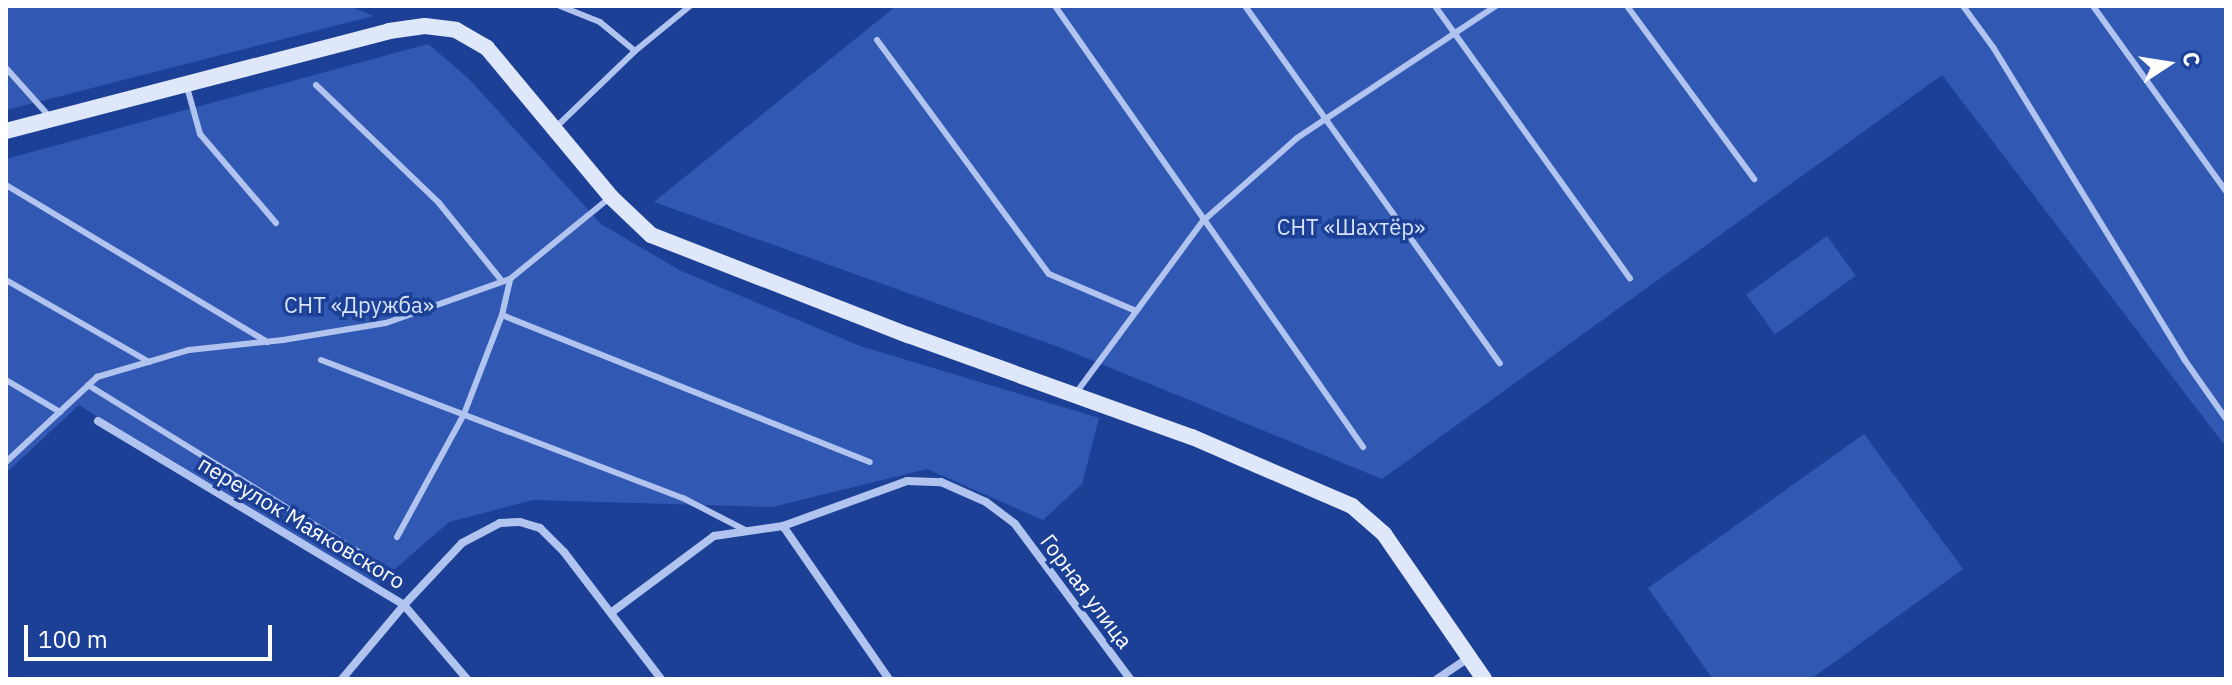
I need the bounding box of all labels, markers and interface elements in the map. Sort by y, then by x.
north arrow [2128,24,2208,104]
text: С [2176,49,2208,69]
park label: СНТ «Шахтёр» [1277,214,1425,240]
park label: СНТ «Дружба» [284,292,434,318]
street label: переулок Маяковского [194,450,410,594]
street label: Горная улица [1035,529,1139,653]
scale bar [28,609,276,659]
text: 100 m [38,623,108,655]

